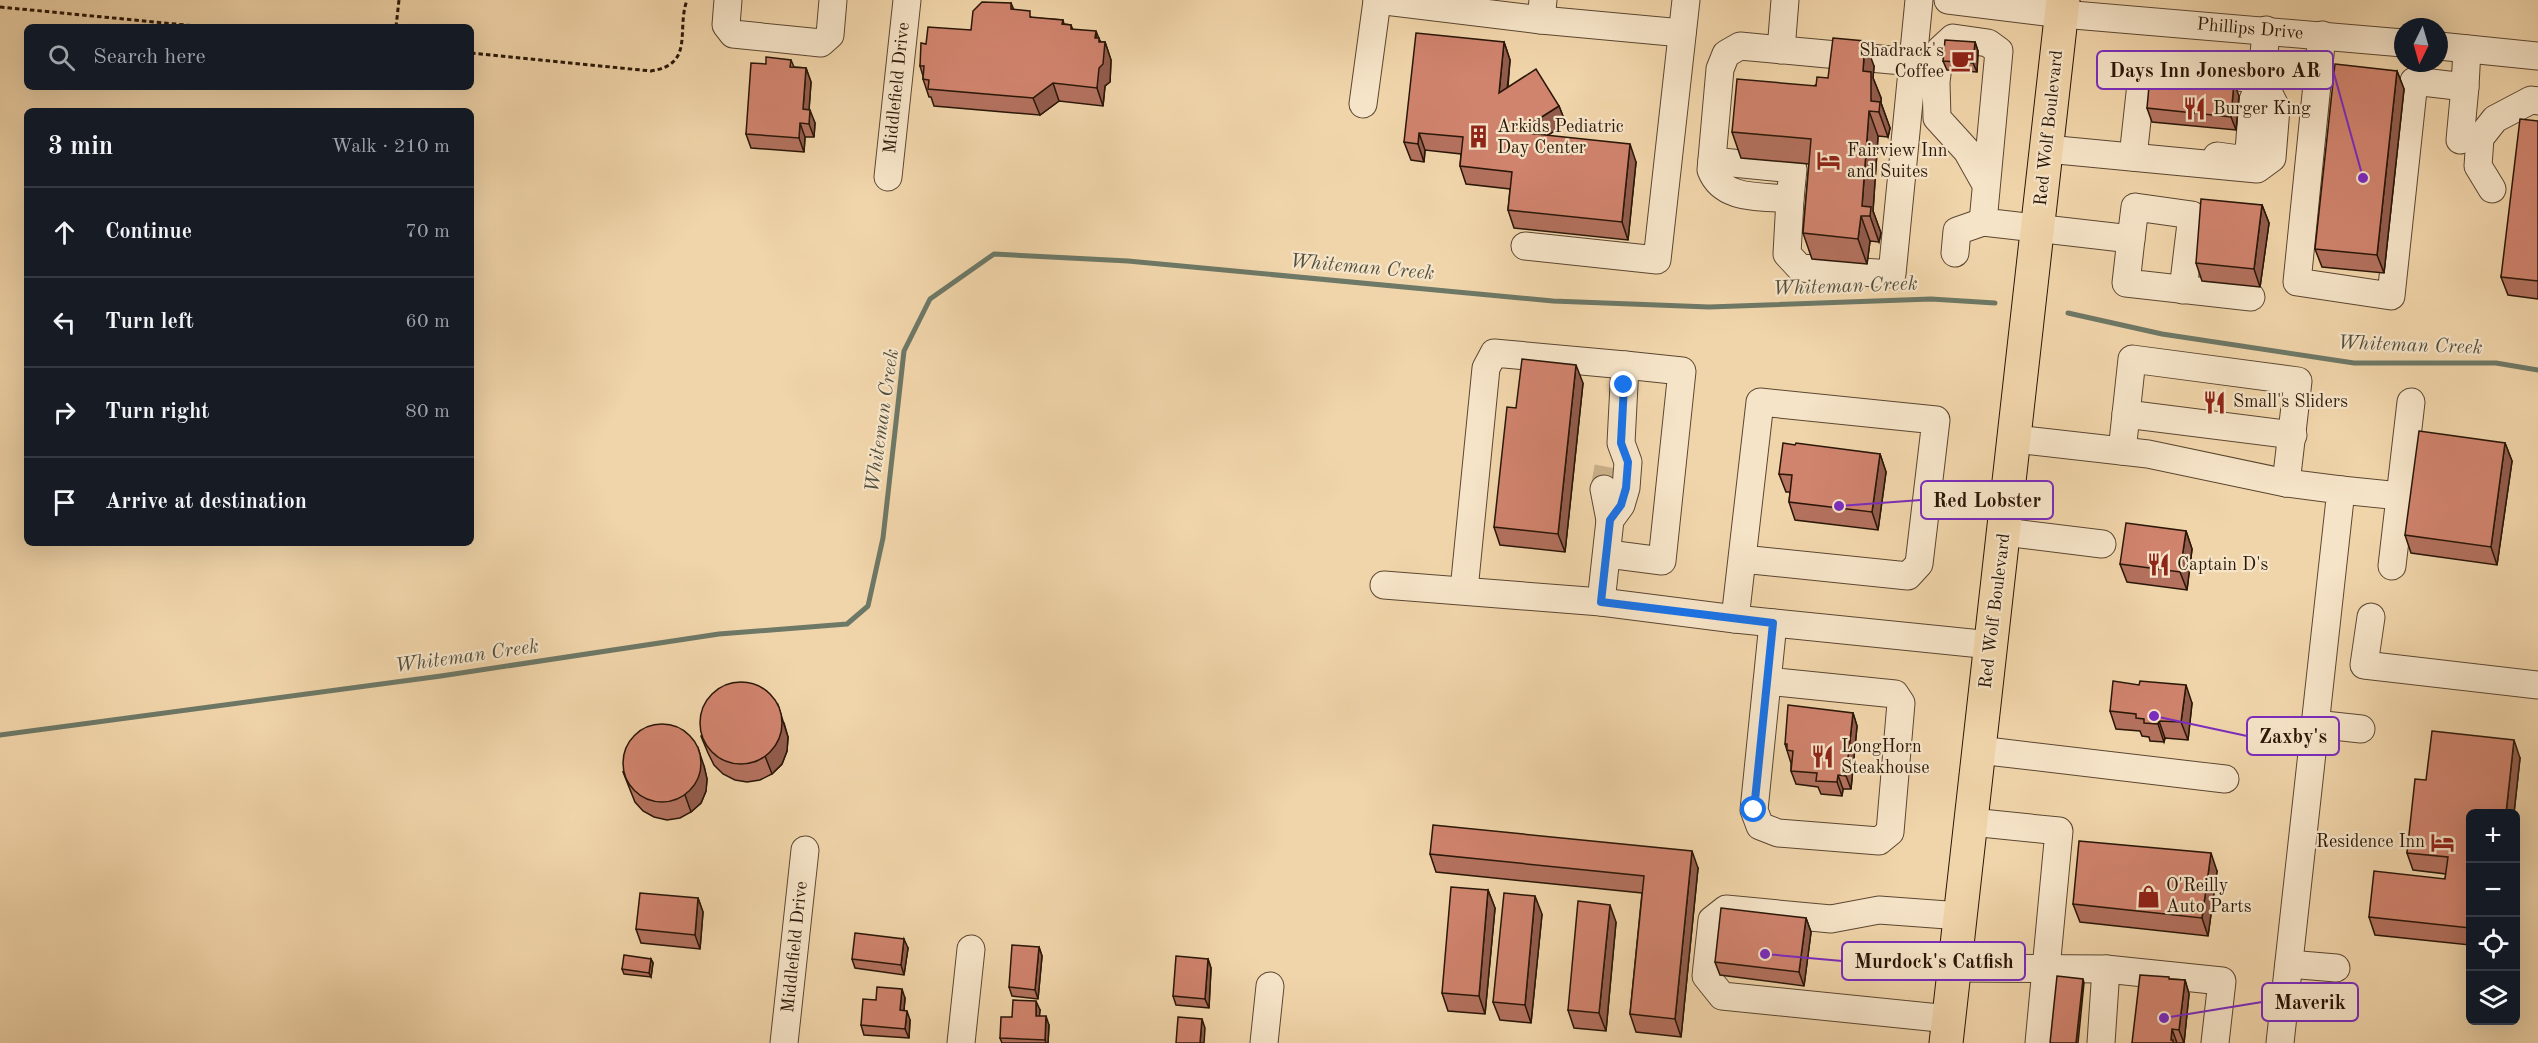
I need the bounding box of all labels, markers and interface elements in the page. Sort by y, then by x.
street label: Phillips Drive [2196,15,2304,43]
north arrow [2394,18,2448,72]
street label: Middlefield Drive [881,21,913,155]
search box [24,24,474,90]
icon: search [45,41,78,74]
place label: Shadrack's Coffee [1859,42,1944,81]
text: Search here [93,46,206,68]
cafe icon: Shadrack's Coffee [1949,48,1975,74]
street label: Red Wolf Boulevard [2032,49,2066,207]
callout: Days Inn Jonesboro AR [2097,51,2333,89]
text: Days Inn Jonesboro AR [2109,62,2321,82]
restaurant icon: Burger King [2182,96,2208,122]
place label: Burger King [2213,100,2311,118]
place label: Arkids Pediatric Day Center [1497,118,1624,157]
building icon: Arkids Pediatric Day Center [1466,124,1492,150]
text: 3 min [48,134,113,160]
text: Walk · 210 m [331,137,450,157]
place label: Fairview Inn and Suites [1847,142,1948,181]
hotel icon: Fairview Inn and Suites [1816,148,1842,174]
icon: ahead [48,216,81,249]
text: Continue [105,221,192,243]
text: 70 m [405,222,450,242]
water label: Whiteman Creek [1289,252,1435,284]
water label: Whiteman Creek [1772,274,1918,300]
icon: left [48,306,81,339]
text: Turn left [105,311,194,333]
text: 60 m [405,312,450,332]
water label: Whiteman Creek [2337,333,2483,359]
water label: Whiteman Creek [863,348,903,494]
route end [1610,371,1636,397]
restaurant icon: Small's Sliders [2202,389,2228,415]
place label: Small's Sliders [2233,393,2348,411]
icon: right [48,396,81,429]
text: Turn right [105,401,209,423]
text: 80 m [405,402,450,422]
callout: Red Lobster [1921,481,2053,519]
icon: arrive [48,486,81,519]
text: Arrive at destination [105,491,307,513]
text: Red Lobster [1933,492,2042,512]
street label: Red Wolf Boulevard [1977,532,2013,690]
restaurant icon: Captain D's [2146,552,2172,578]
place label: Captain D's [2177,556,2268,574]
water label: Whiteman Creek [394,637,540,677]
callout: Zaxby's [2247,717,2339,755]
text: Zaxby's [2259,728,2327,748]
place label: LongHorn Steakhouse [1841,738,1929,777]
restaurant icon: LongHorn Steakhouse [1810,744,1836,770]
route start [1740,796,1766,822]
map controls [2466,809,2520,1025]
button: + [2466,809,2520,863]
hotel icon: Residence Inn [2430,829,2456,855]
place label: Residence Inn [2316,833,2425,851]
button: − [2466,863,2520,917]
place label: O'Reilly Auto Parts [2166,877,2252,916]
street label: Middlefield Drive [779,880,811,1014]
shop icon: O'Reilly Auto Parts [2135,883,2161,909]
button: locate [2466,917,2520,971]
callout: Murdock's Catfish [1842,942,2025,980]
text: Murdock's Catfish [1854,953,2014,973]
button: layers [2466,971,2520,1025]
callout: Maverik [2262,983,2358,1021]
text: Maverik [2274,994,2346,1014]

